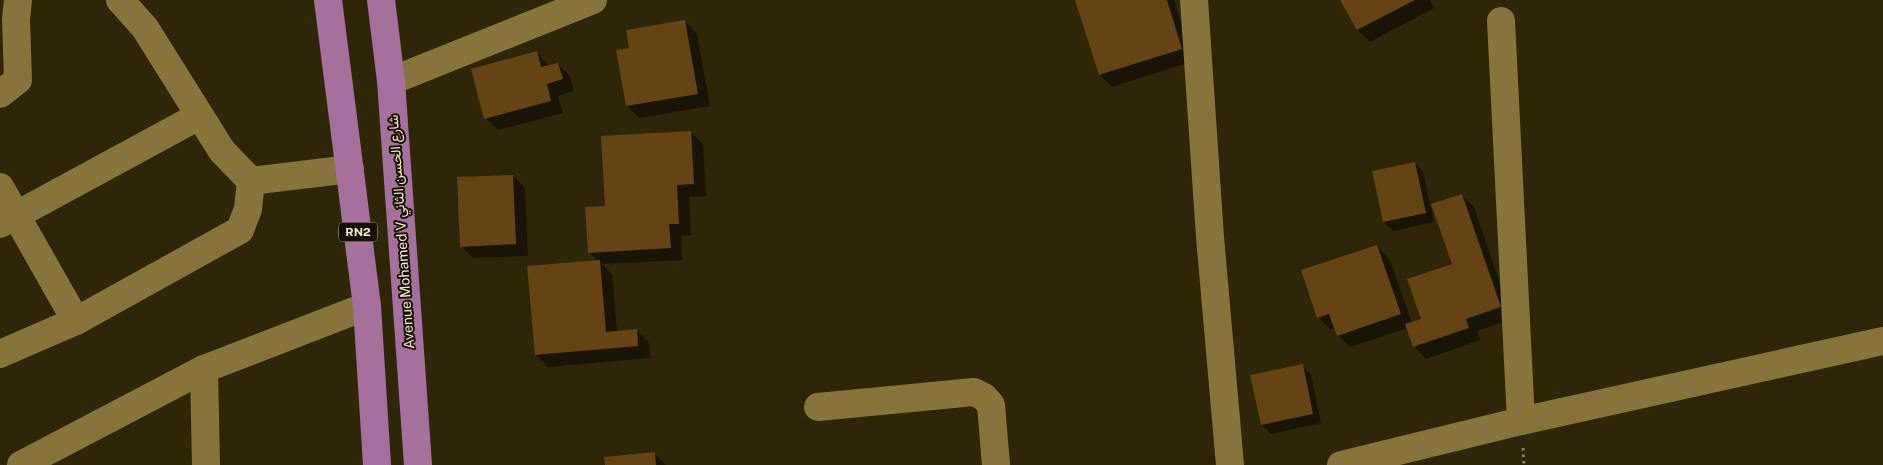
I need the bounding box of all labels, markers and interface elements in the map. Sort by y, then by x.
street label: Avenue Mohamed V شارع الحسن الثاني [385,114,421,350]
road number: RN2 [339,222,377,242]

